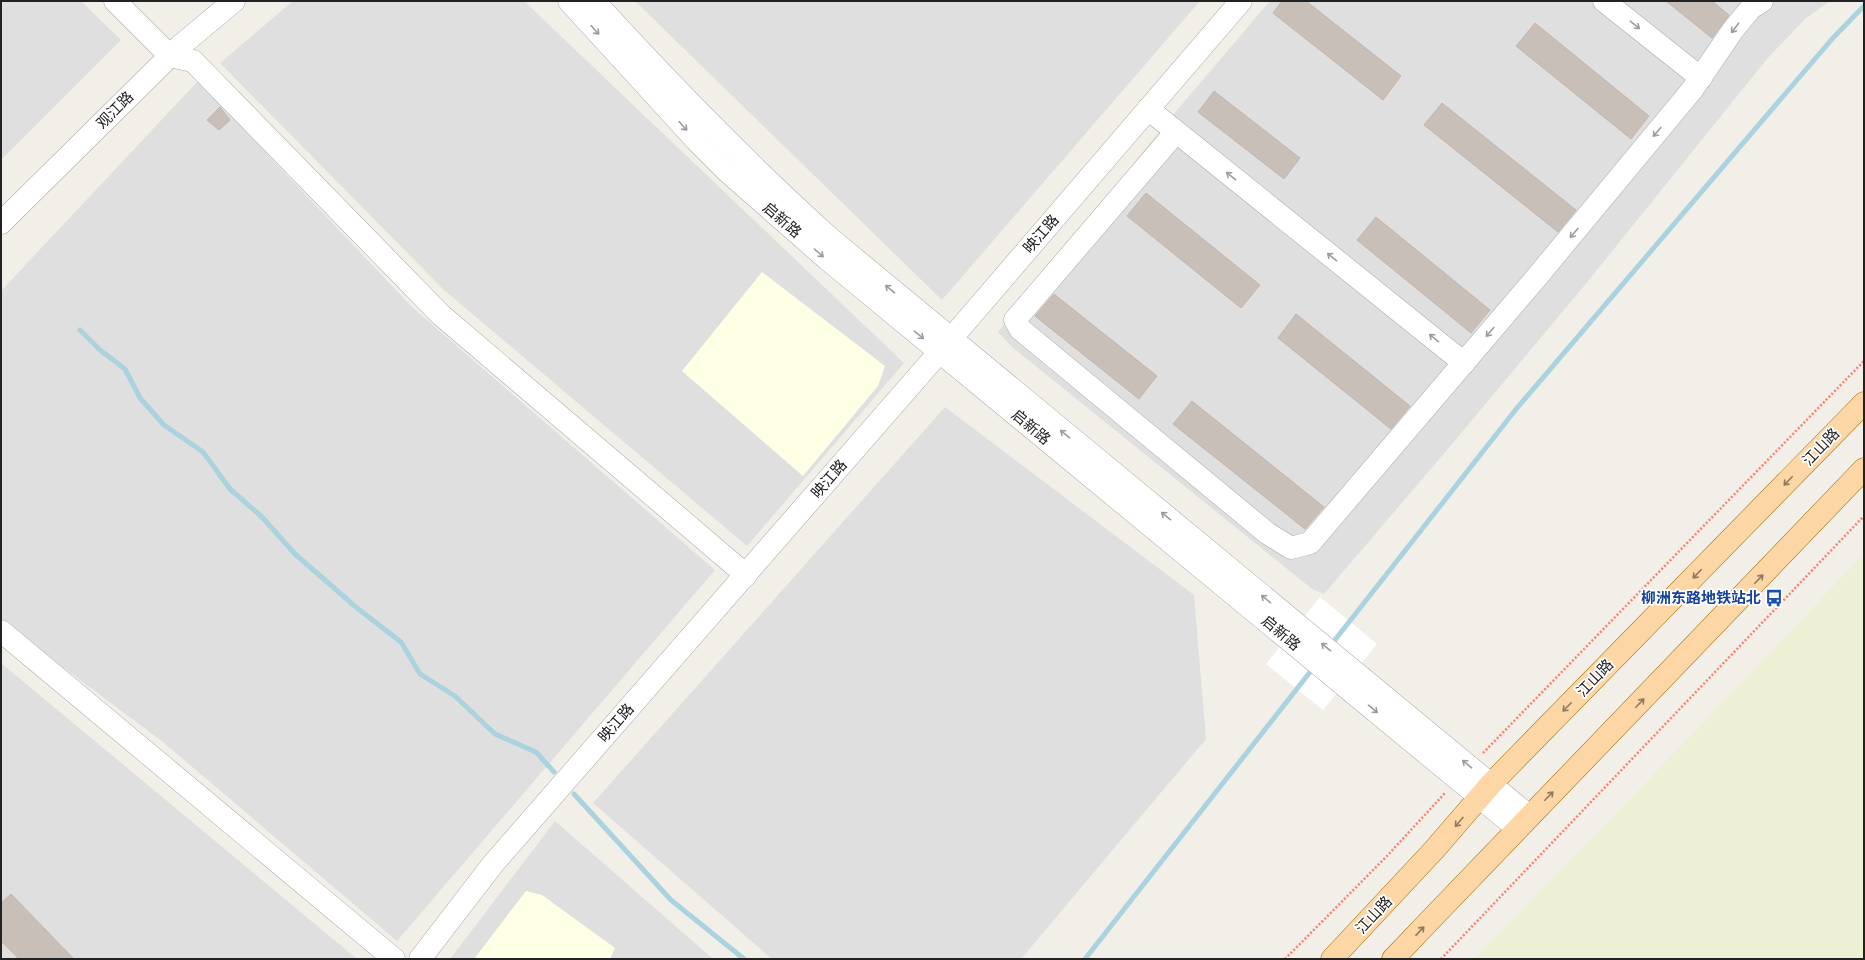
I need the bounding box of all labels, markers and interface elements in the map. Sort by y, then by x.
one-way arrow [1629,21,1640,30]
one-way arrow [1730,23,1739,34]
one-way arrow [591,25,600,35]
street label: 观江路 [92,87,137,132]
one-way arrow [678,121,688,131]
one-way arrow [1652,127,1661,138]
one-way arrow [1225,171,1236,180]
street label: 启新路 [759,198,806,242]
street label: 映江路 [1019,210,1063,257]
one-way arrow [1569,227,1578,238]
one-way arrow [814,248,824,257]
one-way arrow [1327,253,1338,261]
one-way arrow [884,284,895,293]
one-way arrow [1486,327,1495,337]
one-way arrow [914,331,925,340]
one-way arrow [1428,334,1439,343]
street label: 启新路 [1008,405,1055,448]
street label: 江山路 [1798,424,1843,469]
one-way arrow [1060,430,1071,438]
street label: 映江路 [807,455,851,502]
one-way arrow [1783,476,1793,486]
one-way arrow [1160,512,1171,521]
one-way arrow [1692,569,1702,579]
one-way arrow [1754,574,1764,584]
place label: 柳洲东路地铁站北 [1641,588,1761,607]
bus stop icon: 柳洲东路地铁站北 [1764,588,1784,608]
one-way arrow [1261,594,1272,603]
street label: 启新路 [1258,611,1305,654]
one-way arrow [1320,643,1331,652]
street label: 江山路 [1572,655,1617,700]
one-way arrow [1635,698,1644,708]
street label: 映江路 [594,699,638,746]
one-way arrow [1562,702,1572,712]
one-way arrow [1367,704,1378,713]
one-way arrow [1462,760,1472,769]
one-way arrow [1544,791,1554,801]
one-way arrow [1454,817,1463,827]
street label: 江山路 [1351,892,1396,938]
one-way arrow [1415,926,1425,936]

